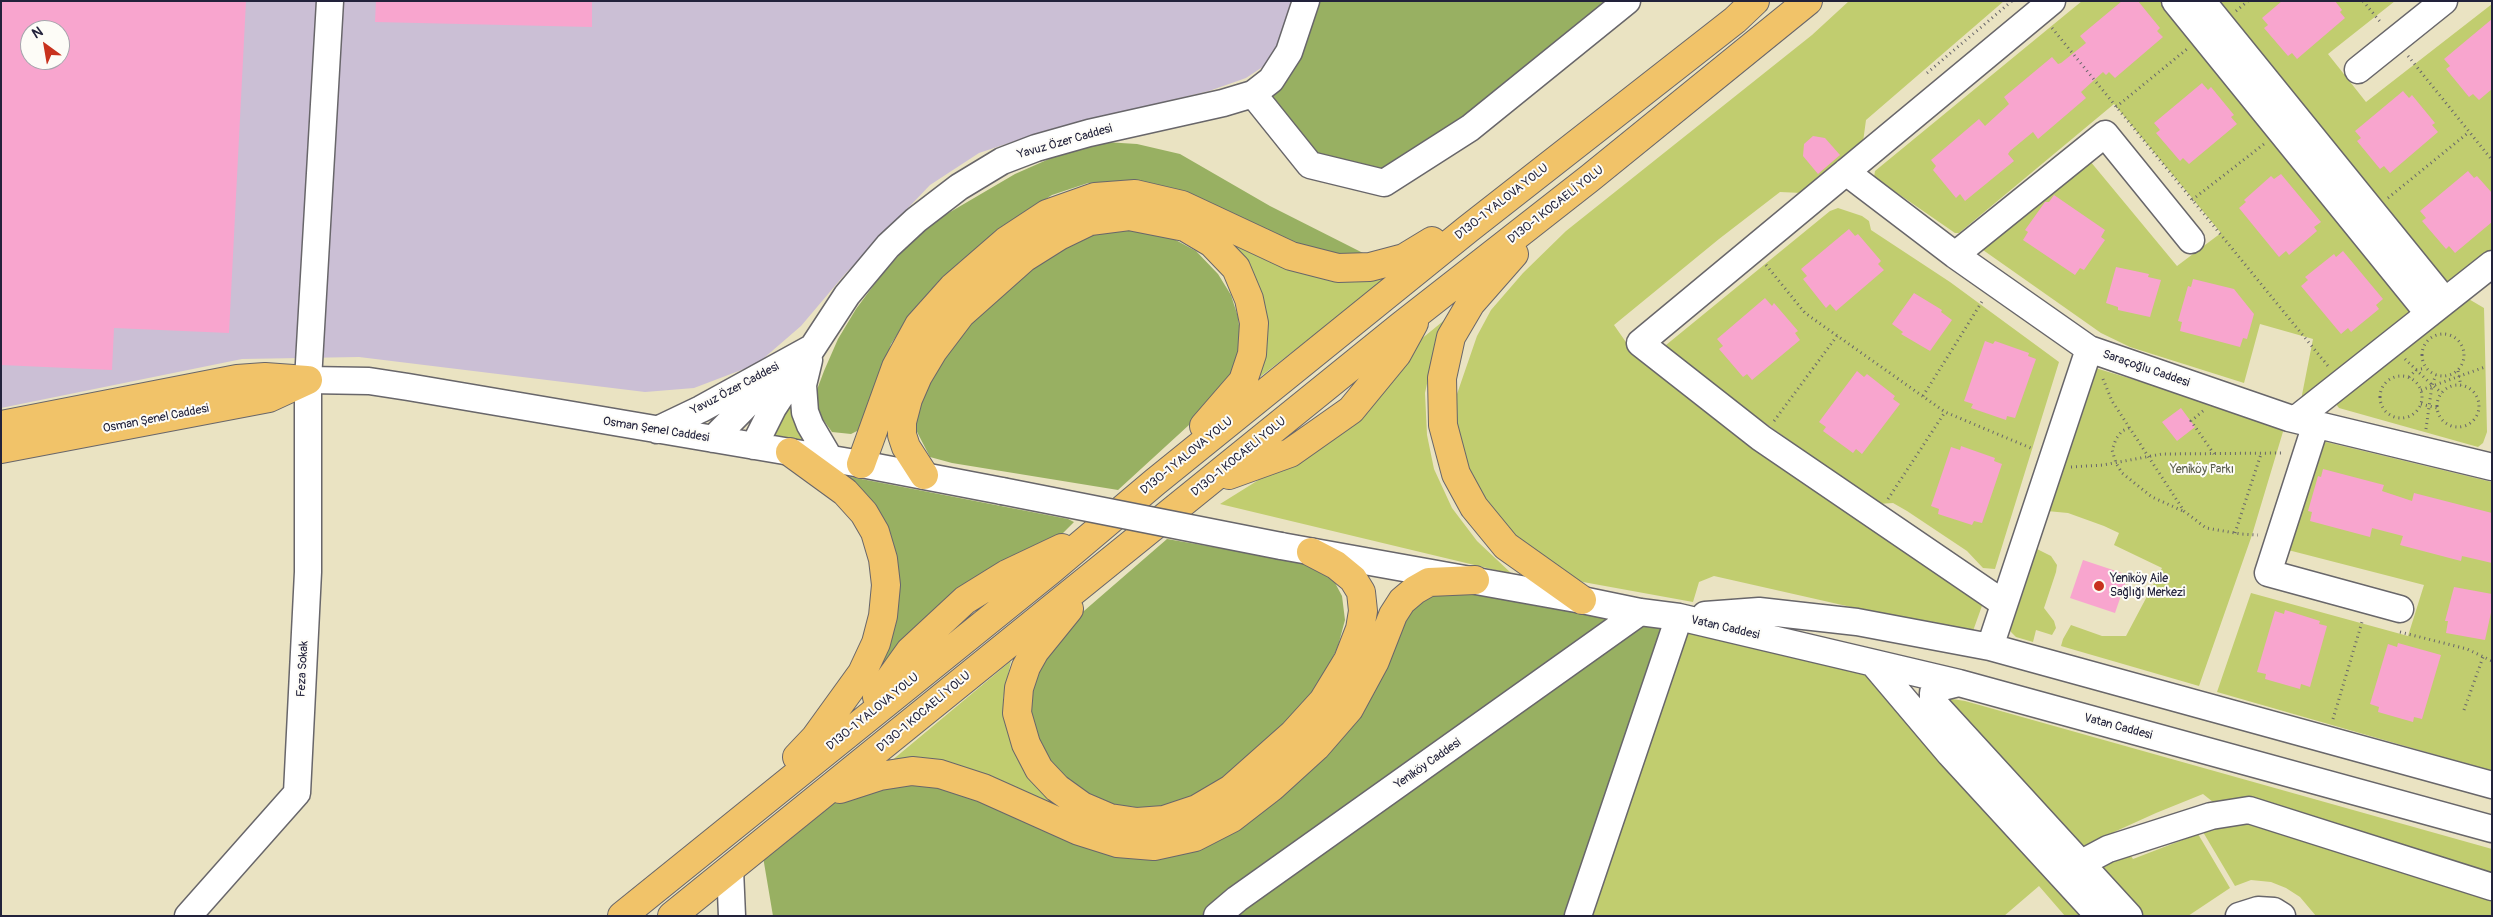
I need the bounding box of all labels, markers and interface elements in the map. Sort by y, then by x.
north arrow [20,20,70,70]
text: N [29,23,46,42]
street label: Yavuz Özer Caddesi [1016,122,1114,162]
street label: D130-1 YALOVA YOLU [1452,161,1552,243]
street label: D130-1 KOCAELİ YOLU [1505,163,1607,247]
street label: Saraçoğlu Caddesi [2101,347,2191,391]
street label: Yavuz Özer Caddesi [688,360,782,418]
street label: Osman Şenel Caddesi [102,402,210,436]
street label: Osman Şenel Caddesi [602,414,710,446]
street label: D130-1 YALOVA YOLU [1138,414,1236,498]
street label: D130-1 KOCAELİ YOLU [1189,414,1289,500]
park label: Yeniköy Parkı [2170,463,2234,477]
place label: Yeniköy Aile Sağlığı Merkezi [2110,572,2185,600]
marker: Yeniköy Aile Sağlığı Merkezi [2092,579,2106,593]
street label: Vatan Caddesi [1689,613,1761,643]
street label: Feza Sokak [294,641,312,697]
street label: D130-1 KOCAELİ YOLU [874,669,974,755]
street label: D130-1 YALOVA YOLU [824,670,922,754]
street label: Vatan Caddesi [2082,711,2154,743]
street label: Yeniköy Caddesi [1392,736,1464,792]

